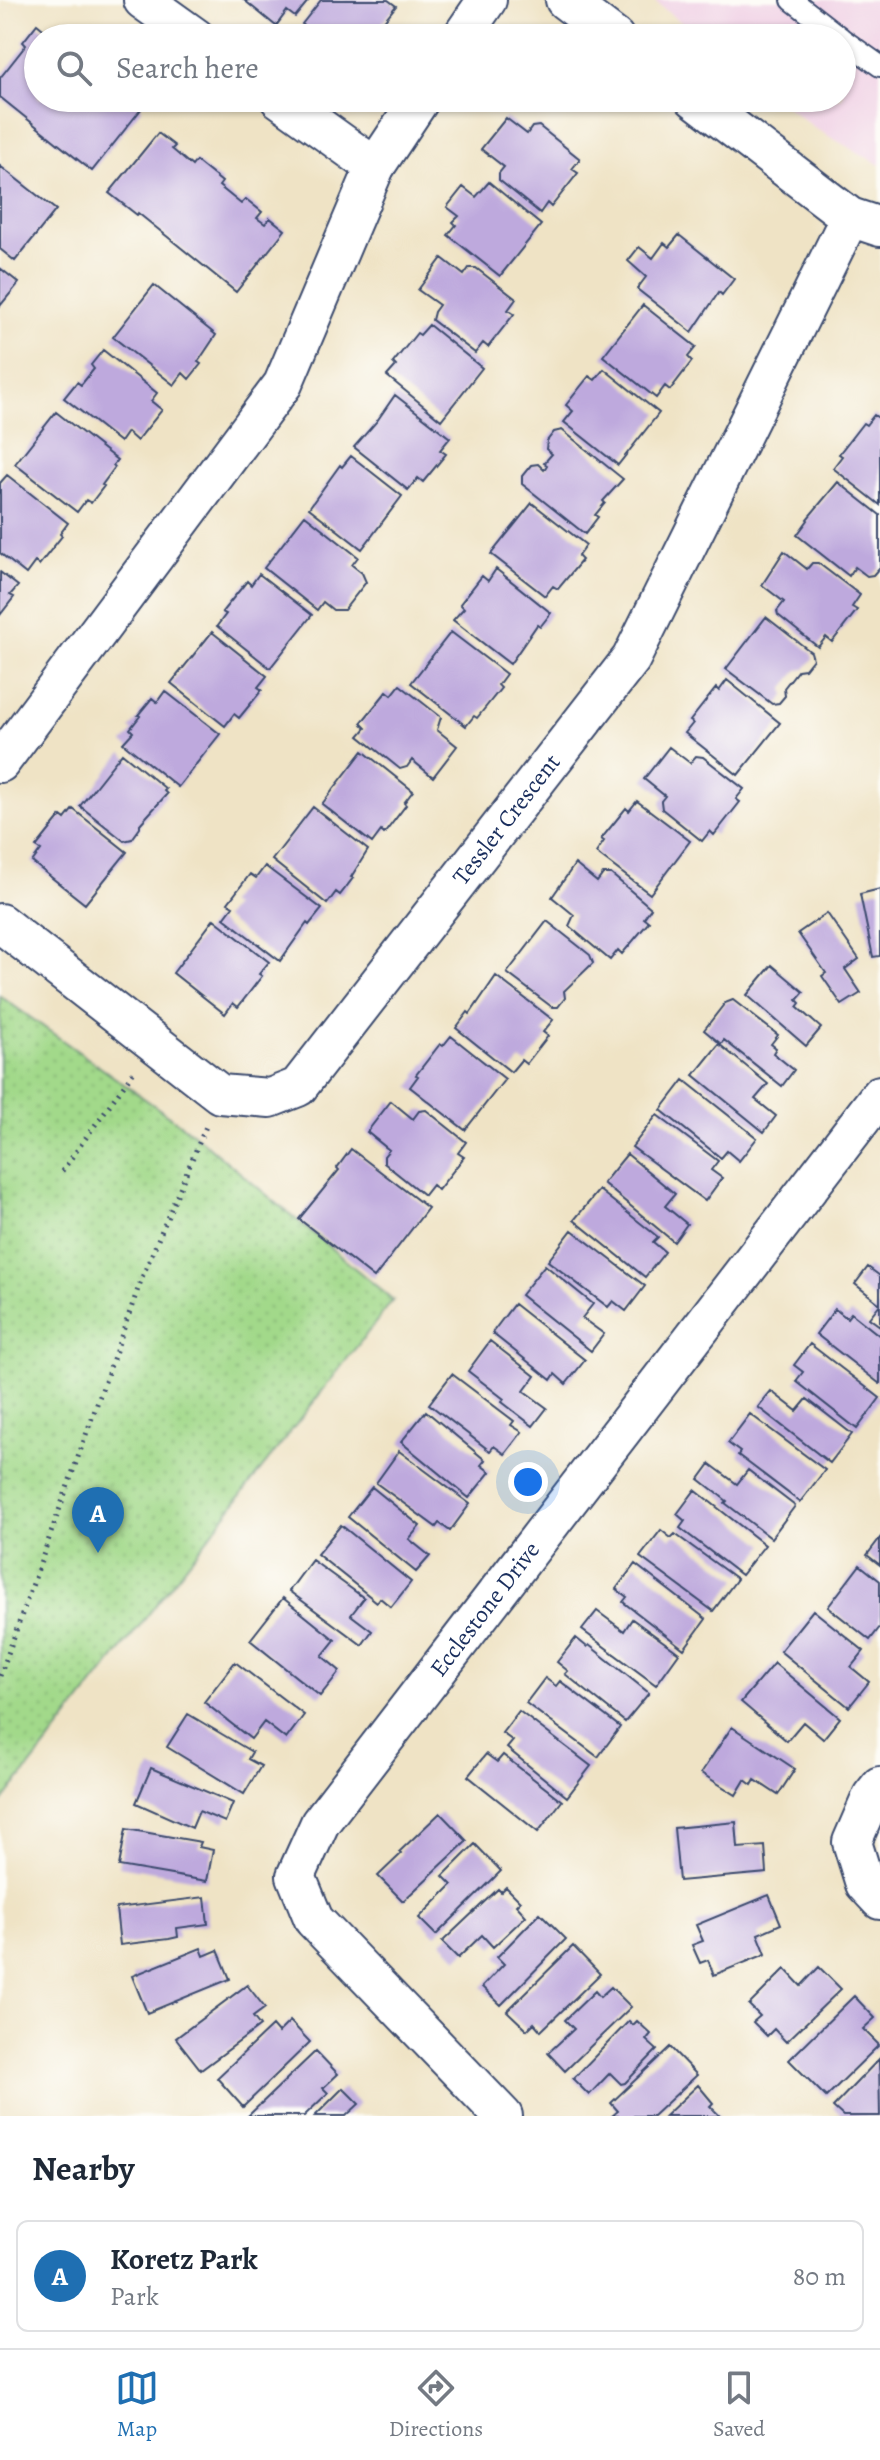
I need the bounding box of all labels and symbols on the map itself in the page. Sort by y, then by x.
street label: Tessler Crescent [445,747,567,892]
your location [508,1462,548,1502]
pin: A [72,1487,124,1553]
street label: Ecclestone Drive [422,1535,547,1683]

